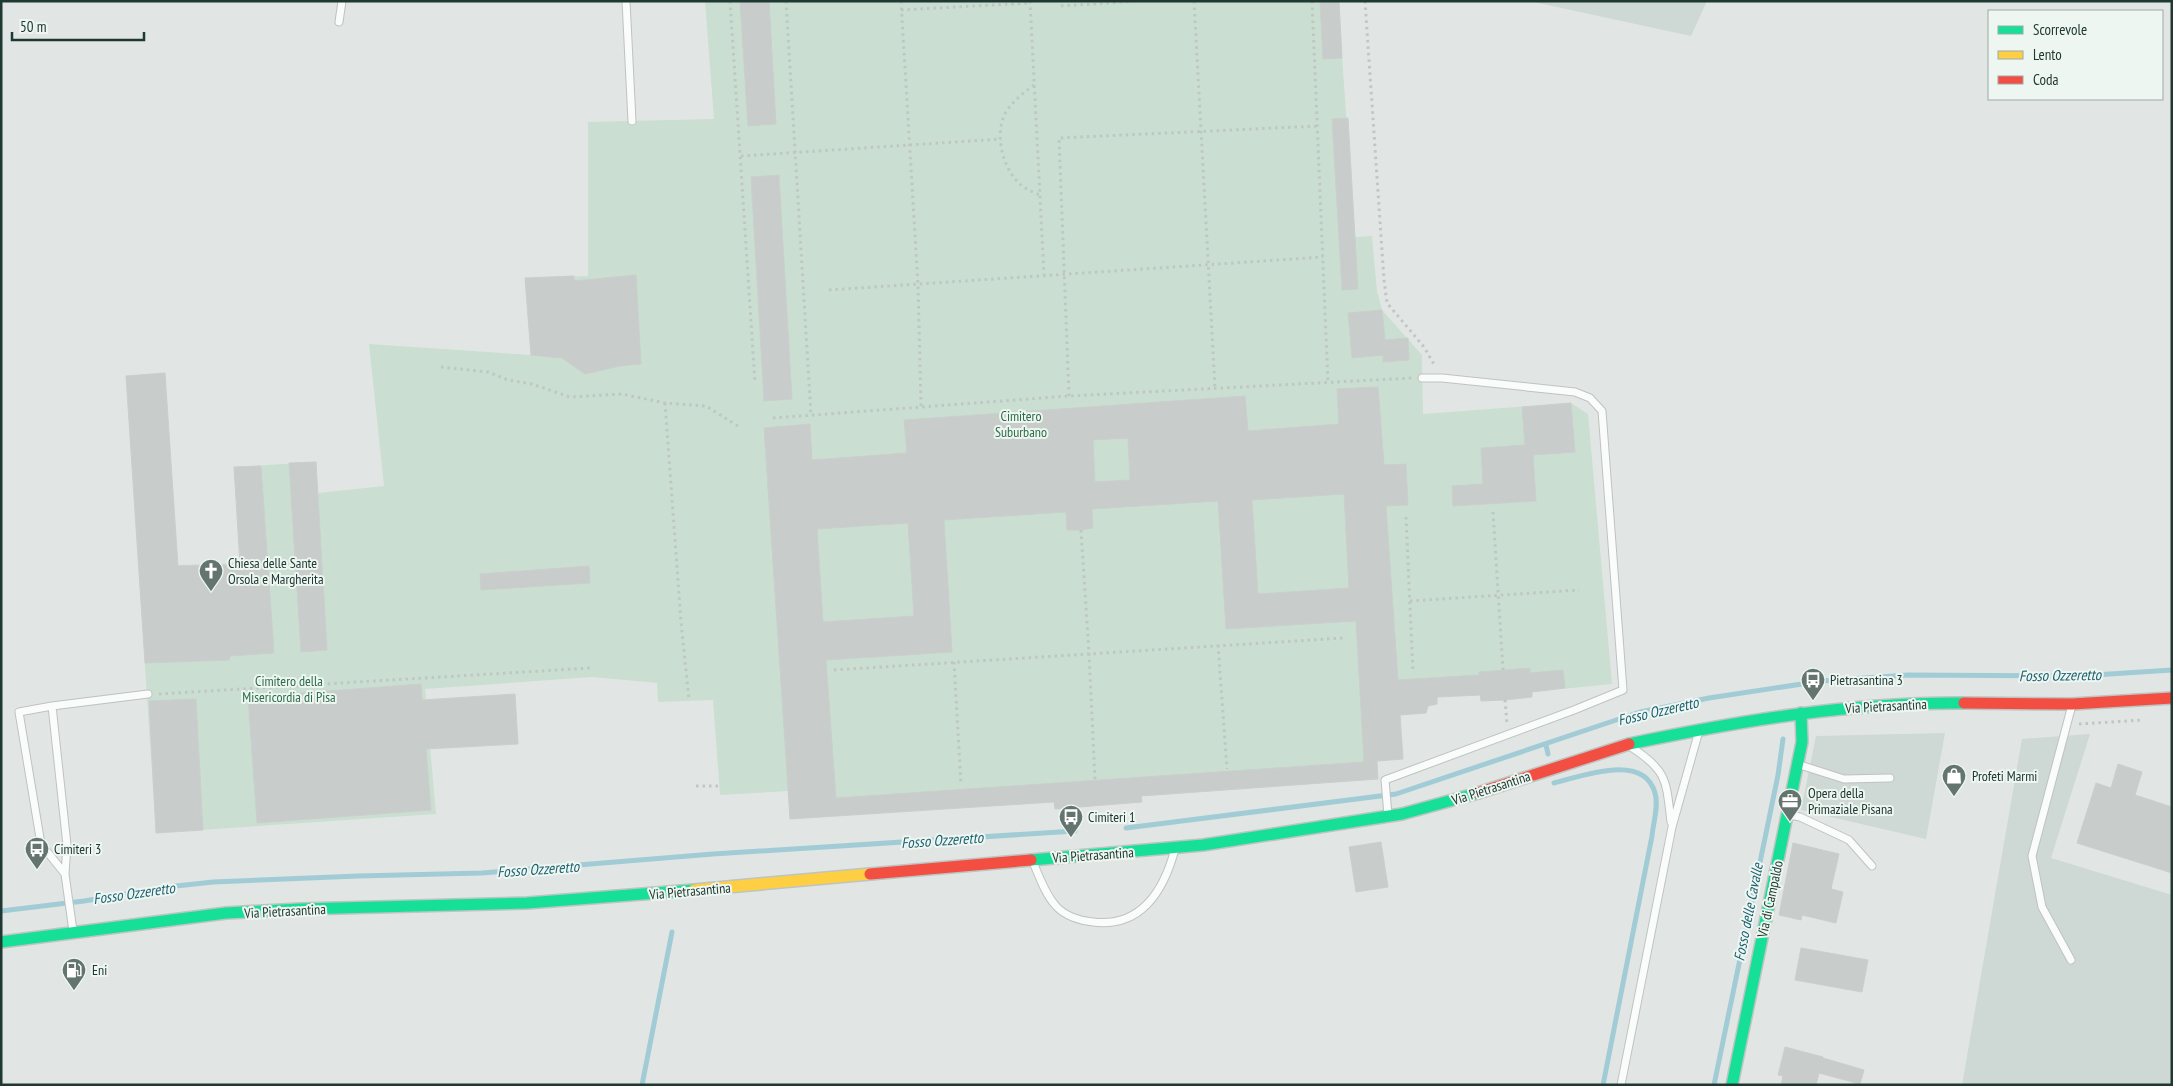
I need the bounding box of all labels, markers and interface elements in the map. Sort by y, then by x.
scale bar [12,10,145,42]
legend [1988,10,2163,100]
text: 50 m [20,17,46,36]
text: Scorrevole [2033,20,2087,39]
text: Lento [2033,45,2062,64]
text: Coda [2033,70,2058,89]
park label: Cimitero Suburbano [995,407,1047,441]
place label: Chiesa delle Sante Orsola e Margherita [228,554,324,588]
church icon: Chiesa delle Sante Orsola e Margherita [198,558,224,592]
water label: Fosso Ozzeretto [2019,665,2103,685]
bus stop icon: Pietrasantina 3 [1800,667,1826,701]
place label: Pietrasantina 3 [1830,671,1903,689]
park label: Cimitero della Misericordia di Pisa [242,672,336,706]
water label: Fosso Ozzeretto [1616,692,1702,730]
street label: Via Pietrasantina [1844,695,1927,717]
shop icon: Profeti Marmi [1941,763,1967,797]
street label: Via Pietrasantina [1448,767,1533,809]
place label: Profeti Marmi [1972,767,2037,785]
place label: Opera della Primaziale Pisana [1808,784,1893,818]
office icon: Opera della Primaziale Pisana [1777,788,1803,822]
bus stop icon: Cimiteri 1 [1058,804,1084,838]
place label: Cimiteri 1 [1088,808,1135,826]
water label: Fosso Ozzeretto [900,828,985,852]
bus stop icon: Cimiteri 3 [24,836,50,870]
place label: Cimiteri 3 [54,840,101,858]
street label: Via Pietrasantina [1051,843,1134,867]
water label: Fosso Ozzeretto [496,857,581,881]
street label: Via di Campaldo [1753,859,1787,940]
water label: Fosso delle Cavalle [1729,861,1767,963]
water label: Fosso Ozzeretto [92,878,178,908]
street label: Via Pietrasantina [648,878,731,904]
street label: Via Pietrasantina [243,900,326,922]
fuel station icon: Eni [61,957,87,991]
place label: Eni [92,961,107,979]

